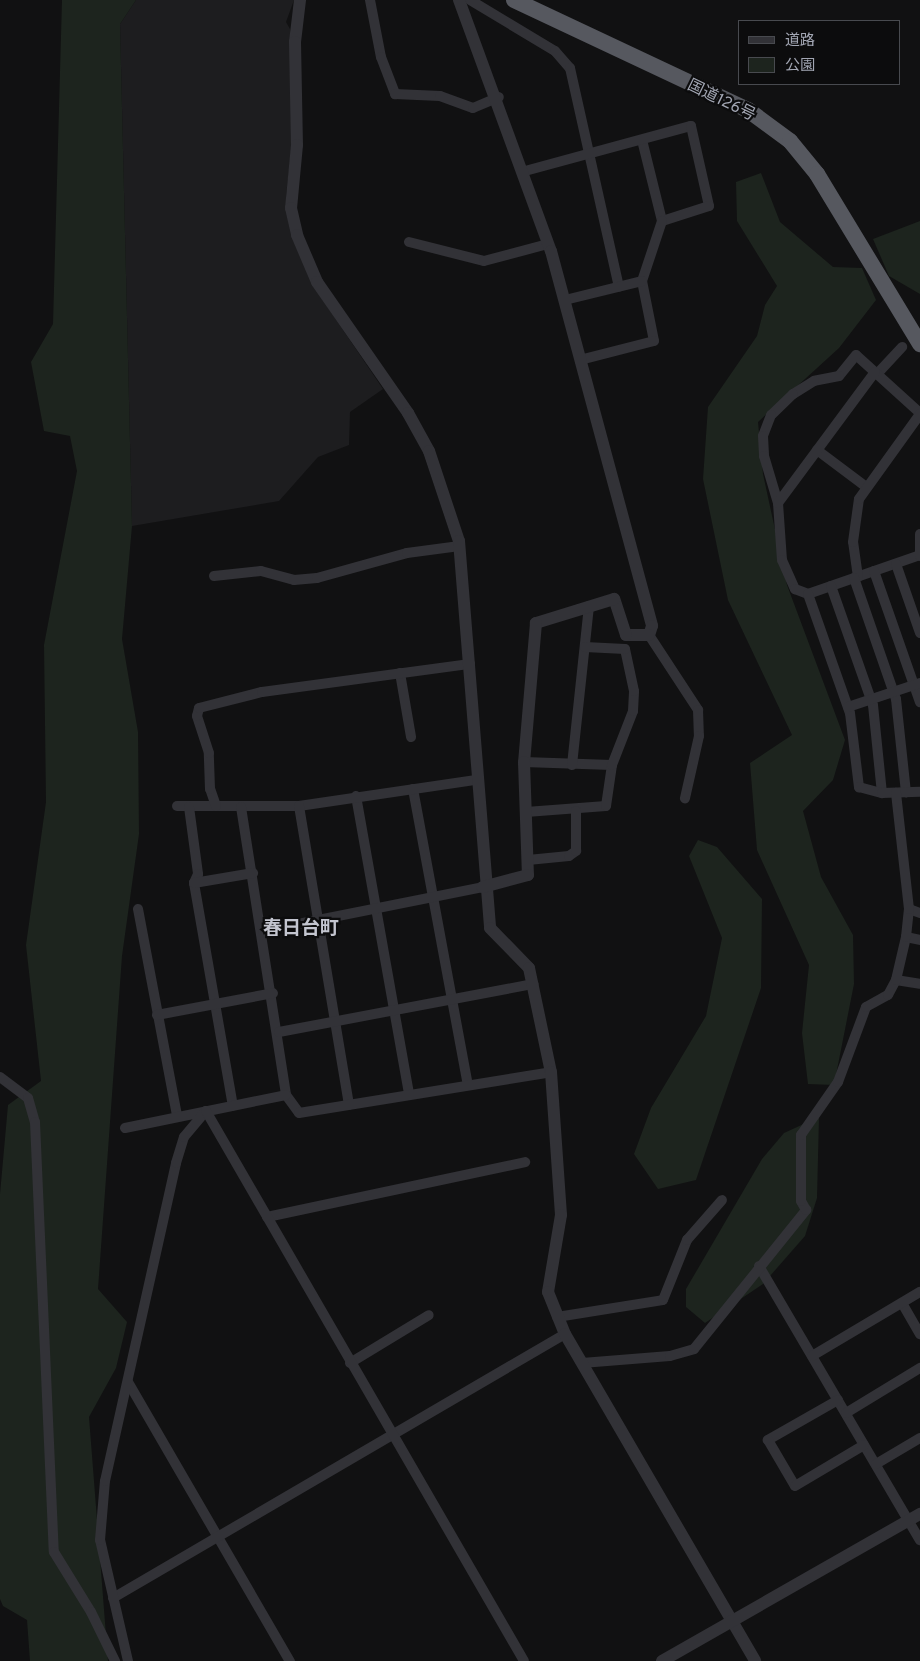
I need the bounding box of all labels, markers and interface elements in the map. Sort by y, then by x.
legend [738,20,900,85]
text: 道路 [785,32,815,51]
text: 公園 [785,57,815,76]
street label: 国道126号 [684,76,758,126]
district label: 春日台町 [263,919,339,941]

